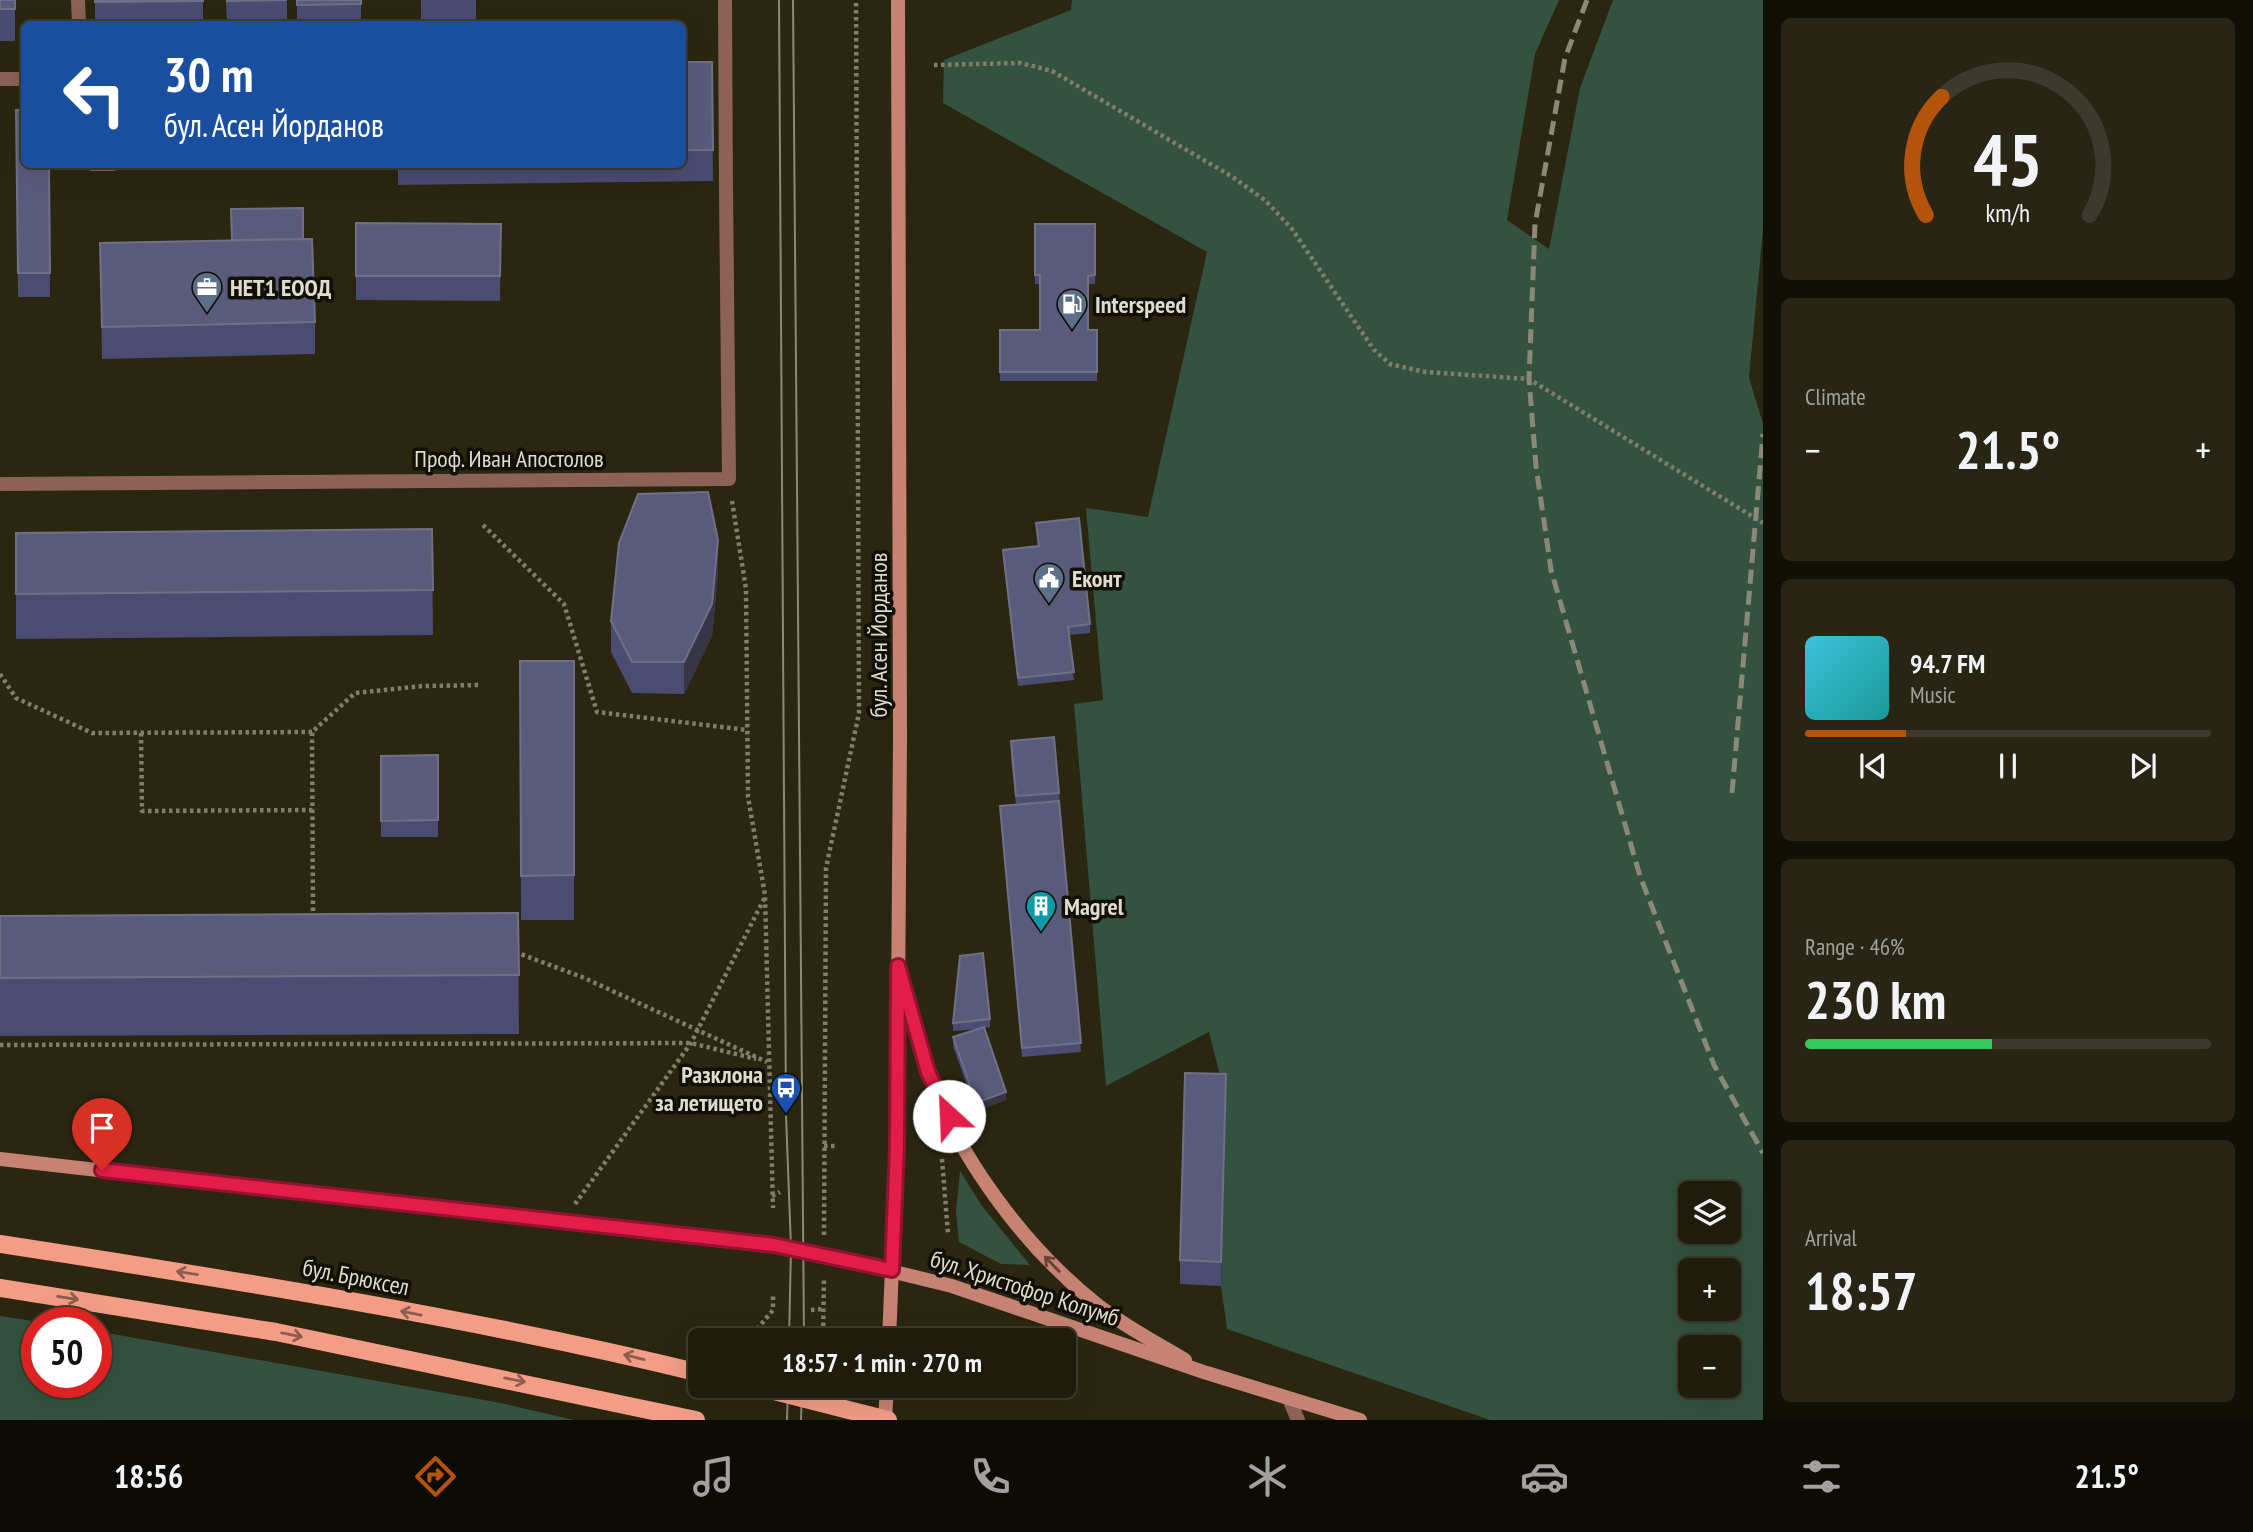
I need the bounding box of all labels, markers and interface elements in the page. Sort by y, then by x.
text: 30 m [164,42,253,106]
icon: left [49,49,140,140]
text: бул. Асен Йорданов [164,104,384,146]
text: 45 [1973,112,2043,206]
text: km/h [1986,197,2030,229]
office icon: НЕТ1 ЕООД [190,270,224,314]
place label: НЕТ1 ЕООД [230,272,331,303]
fuel station icon: Interspeed [1055,287,1089,331]
place label: Interspeed [1095,289,1186,320]
text: Climate [1805,382,1866,411]
text: 21.5° [1956,416,2060,483]
text: − [1805,425,1821,474]
text: + [2195,425,2211,474]
street label: Проф. Иван Апостолов [414,443,604,474]
street label: бул. Асен Йорданов [863,553,894,717]
public building icon: Еконт [1032,561,1066,605]
place label: Еконт [1072,563,1122,594]
text: 94.7 FM [1910,647,1985,680]
text: Music [1910,680,1956,709]
icon: previous [1854,747,1892,785]
icon: pause [1989,747,2027,785]
icon: next [2124,747,2162,785]
building icon: Magrel [1024,889,1058,933]
place label: Magrel [1064,891,1124,922]
text: Range · 46% [1805,932,1905,961]
text: 230 km [1805,966,1946,1033]
place label: Разклона за летището [655,1059,763,1118]
bus stop icon: Разклона за летището [769,1071,803,1115]
position arrow [912,1079,986,1153]
pin [72,1098,132,1170]
icon: arrive [83,1109,121,1147]
map controls [1678,1181,1741,1398]
button: layers [1678,1181,1741,1244]
text: Arrival [1805,1223,1857,1252]
street label: бул. Христофор Колумб [927,1243,1123,1333]
street label: бул. Брюксел [300,1251,412,1303]
one-way arrow [1044,1255,1060,1273]
text: 18:57 [1805,1257,1917,1324]
button: + [1678,1258,1741,1321]
one-way arrow [176,1266,198,1279]
one-way arrow [56,1292,78,1305]
one-way arrow [400,1305,423,1319]
speed limit sign: 50 [21,1307,112,1398]
one-way arrow [280,1329,303,1342]
button: − [1678,1335,1741,1398]
text: 18:57 · 1 min · 270 m [782,1346,982,1379]
one-way arrow [623,1350,646,1363]
one-way arrow [503,1374,526,1388]
icon: directions [411,1452,460,1501]
icon: music [689,1452,738,1501]
icon: phone [966,1452,1015,1501]
icon: climate [1243,1452,1292,1501]
icon: car [1520,1452,1569,1501]
icon: filters [1797,1452,1846,1501]
text: 18:56 [114,1455,183,1497]
text: 21.5° [2075,1455,2139,1497]

